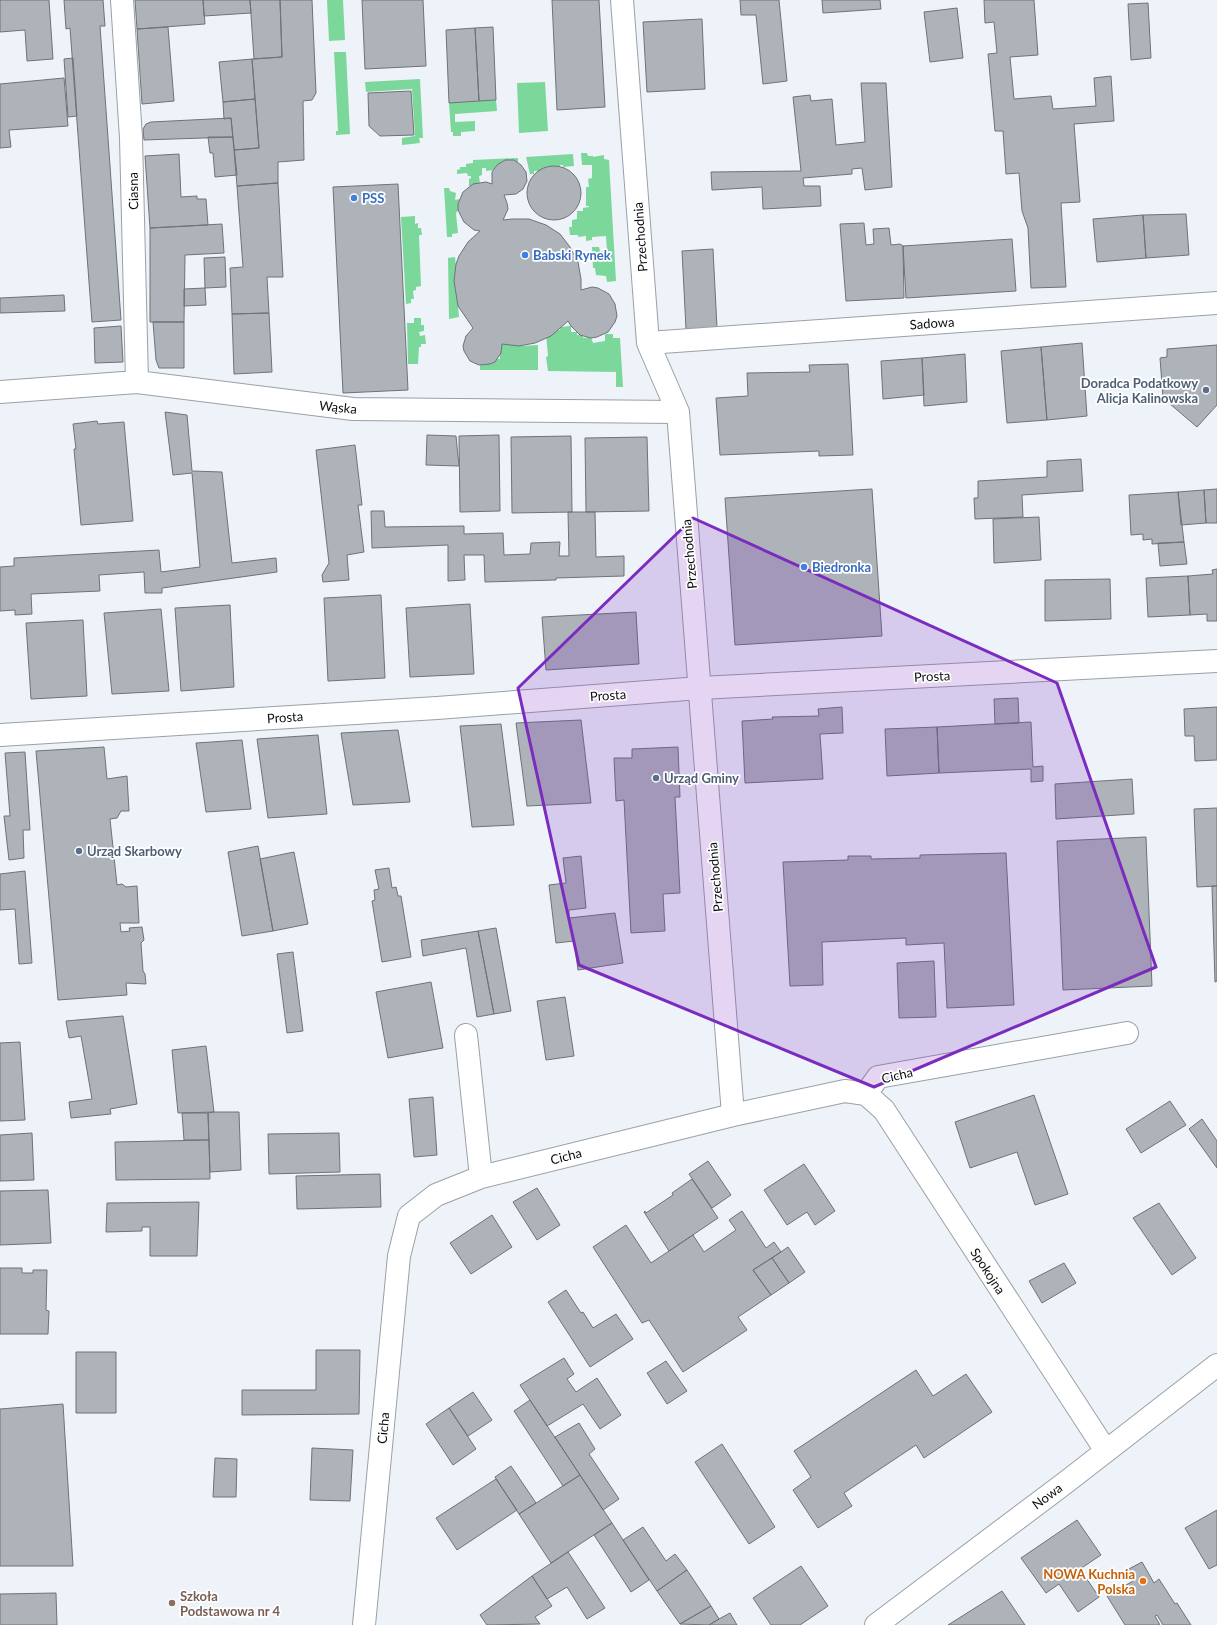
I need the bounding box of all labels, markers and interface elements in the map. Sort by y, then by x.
street label: Ciasna [125,172,141,210]
place label: PSS [362,190,384,206]
marker: PSS [349,193,359,203]
street label: Przechodnia [630,202,650,272]
place label: Babski Rynek [533,247,611,263]
marker: Babski Rynek [520,250,530,260]
street label: Sadowa [909,313,955,333]
place label: Doradca Podatkowy Alicja Kalinowska [1081,375,1198,406]
marker: Doradca Podatkowy Alicja Kalinowska [1201,385,1211,395]
street label: Wąska [318,397,358,417]
street label: Przechodnia [678,518,700,590]
place label: Biedronka [812,559,871,575]
marker: Biedronka [799,562,809,572]
street label: Prosta [913,667,951,685]
street label: Prosta [589,686,627,704]
street label: Prosta [266,708,304,726]
place label: Urząd Gminy [664,770,739,786]
marker: Urząd Gminy [651,773,661,783]
street label: Przechodnia [704,841,726,913]
place label: Urząd Skarbowy [87,843,182,859]
marker: Urząd Skarbowy [74,846,84,856]
street label: Cicha [880,1064,914,1086]
street label: Cicha [549,1144,583,1168]
street label: Spokojna [967,1245,1009,1297]
street label: Cicha [374,1411,392,1445]
street label: Nowa [1029,1480,1065,1512]
place label: NOWA Kuchnia Polska [1043,1566,1135,1597]
marker: NOWA Kuchnia Polska [1138,1576,1148,1586]
place label: Szkoła Podstawowa nr 4 [180,1588,281,1619]
marker: Szkoła Podstawowa nr 4 [167,1598,177,1608]

